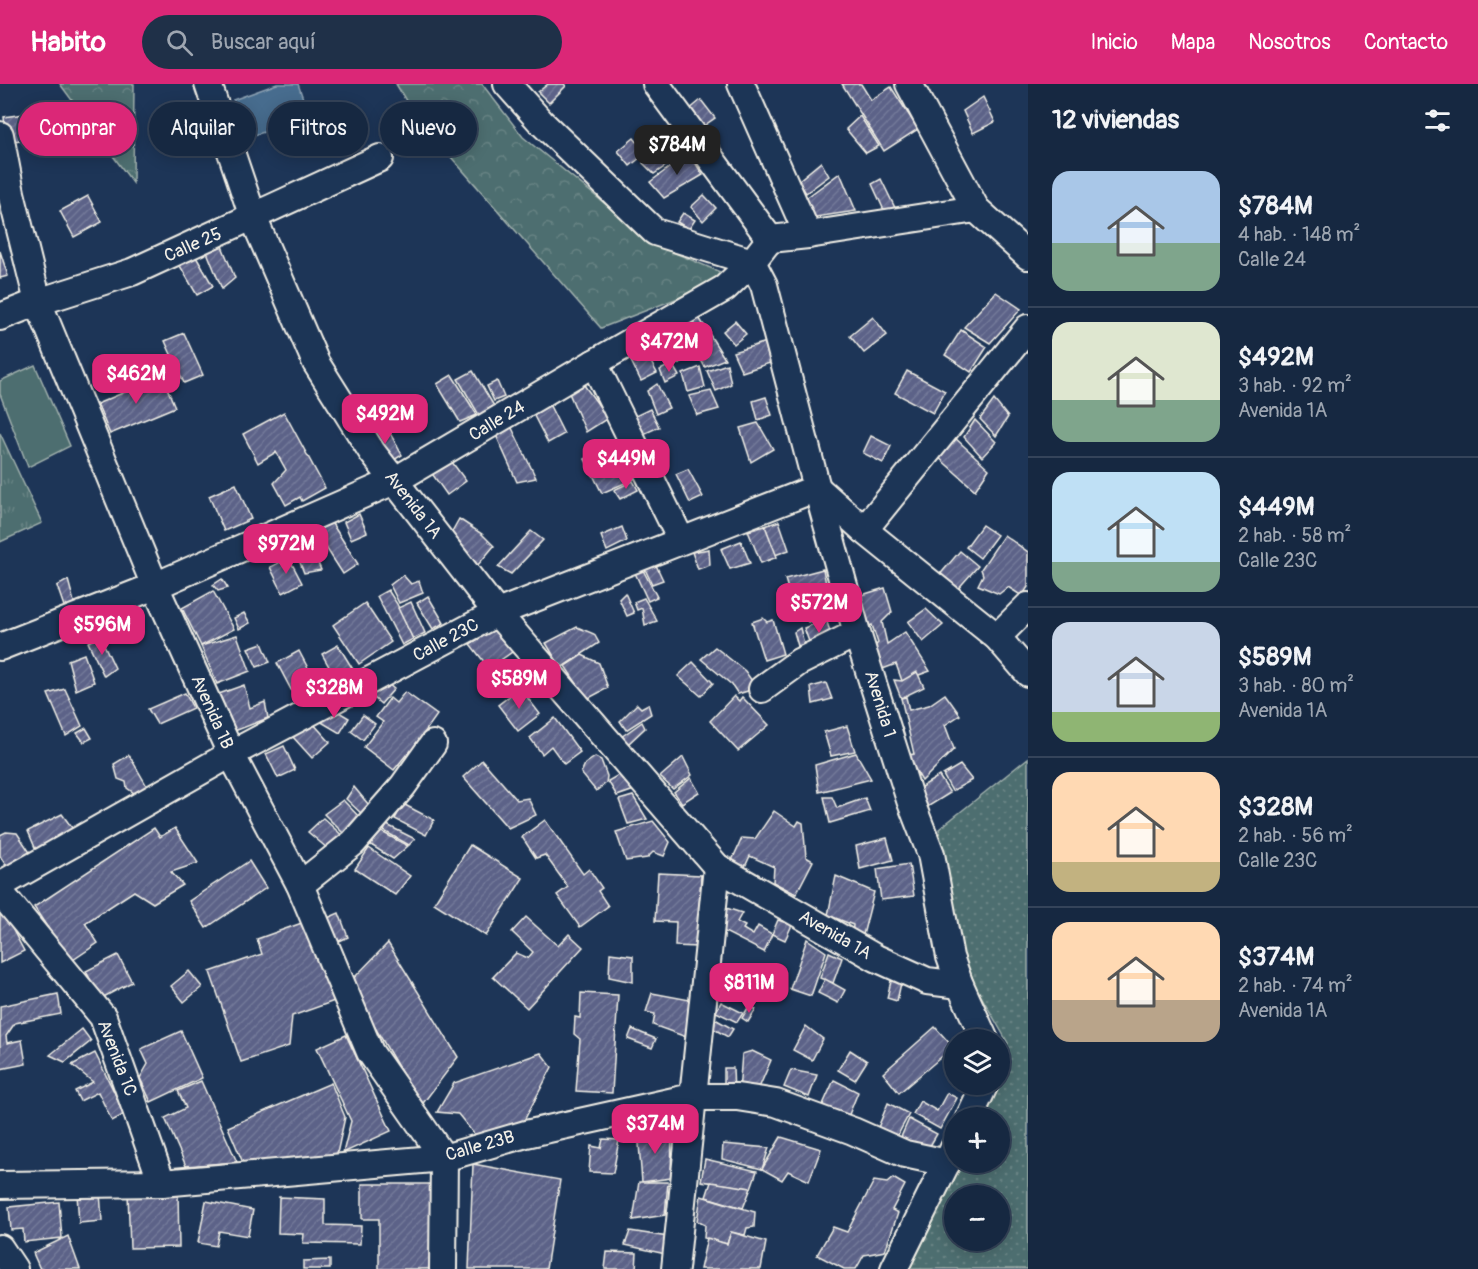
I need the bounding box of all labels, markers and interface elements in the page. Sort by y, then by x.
search box [142,15,562,69]
text: Habito [30,25,106,60]
icon: search [163,26,196,59]
text: Buscar aquí [211,28,316,56]
text: Inicio [1091,29,1138,56]
text: Mapa [1171,29,1215,56]
text: Nosotros [1248,29,1331,56]
text: Contacto [1364,29,1448,56]
chip: Comprar [18,102,137,156]
chip: Alquilar [149,102,256,156]
chip: Filtros [268,102,368,156]
chip: Nuevo [380,102,477,156]
text: 12 viviendas [1052,104,1179,136]
icon: filters [1421,104,1454,137]
pin: $784M [635,125,719,176]
text: $784M [648,132,706,157]
text: $784M [1238,190,1313,222]
icon: home [1100,195,1172,267]
street label: Calle 25 [161,222,225,268]
text: 4 hab. · 148 m² [1238,222,1360,247]
text: Calle 24 [1238,247,1306,272]
pin: $472M [627,322,711,373]
text: $472M [640,329,698,354]
text: $492M [1238,341,1314,373]
icon: home [1100,346,1172,418]
pin: $462M [94,354,178,405]
text: $462M [106,361,166,386]
text: 3 hab. · 92 m² [1238,373,1352,398]
pin: $492M [343,394,427,445]
street label: Calle 24 [465,395,530,447]
text: Avenida 1A [1238,398,1327,423]
text: $492M [356,401,414,426]
pin: $449M [584,439,668,490]
text: $449M [597,446,655,471]
street label: Avenida 1A [379,466,447,544]
text: $449M [1238,491,1314,523]
icon: home [1100,496,1172,568]
text: 2 hab. · 58 m² [1238,523,1351,548]
pin: $972M [244,524,328,575]
text: $972M [257,531,315,556]
text: Calle 23C [1238,548,1317,573]
pin: $572M [777,583,861,634]
text: $572M [790,590,848,615]
pin: $596M [60,605,144,656]
text: $596M [73,612,131,637]
street label: Calle 23C [409,613,483,667]
text: $589M [1238,641,1311,673]
icon: home [1100,646,1172,718]
pin: $589M [477,659,561,710]
text: $589M [491,666,547,691]
pin: $328M [292,668,376,719]
street label: Avenida 1 [859,668,901,740]
street label: Avenida 1B [185,671,239,753]
text: 3 hab. · 80 m² [1238,673,1354,698]
text: $328M [305,675,363,700]
text: Avenida 1A [1238,698,1327,723]
text: $328M [1238,791,1313,823]
icon: home [1100,796,1172,868]
text: 2 hab. · 56 m² [1238,823,1353,848]
text: Calle 23C [1238,848,1317,873]
street label: Avenida 1A [794,905,876,965]
text: $374M [1238,941,1314,973]
icon: home [1100,946,1172,1018]
pin: $811M [707,963,791,1014]
text: $811M [724,970,774,995]
text: 2 hab. · 74 m² [1238,973,1353,998]
text: Avenida 1A [1238,998,1327,1023]
street label: Avenida 1C [92,1017,142,1099]
map controls [944,1029,1010,1251]
button: layers [944,1029,1010,1095]
pin: $374M [613,1104,697,1155]
button: + [944,1107,1010,1173]
text: $374M [626,1111,684,1136]
street label: Calle 23B [443,1125,517,1167]
button: − [944,1185,1010,1251]

